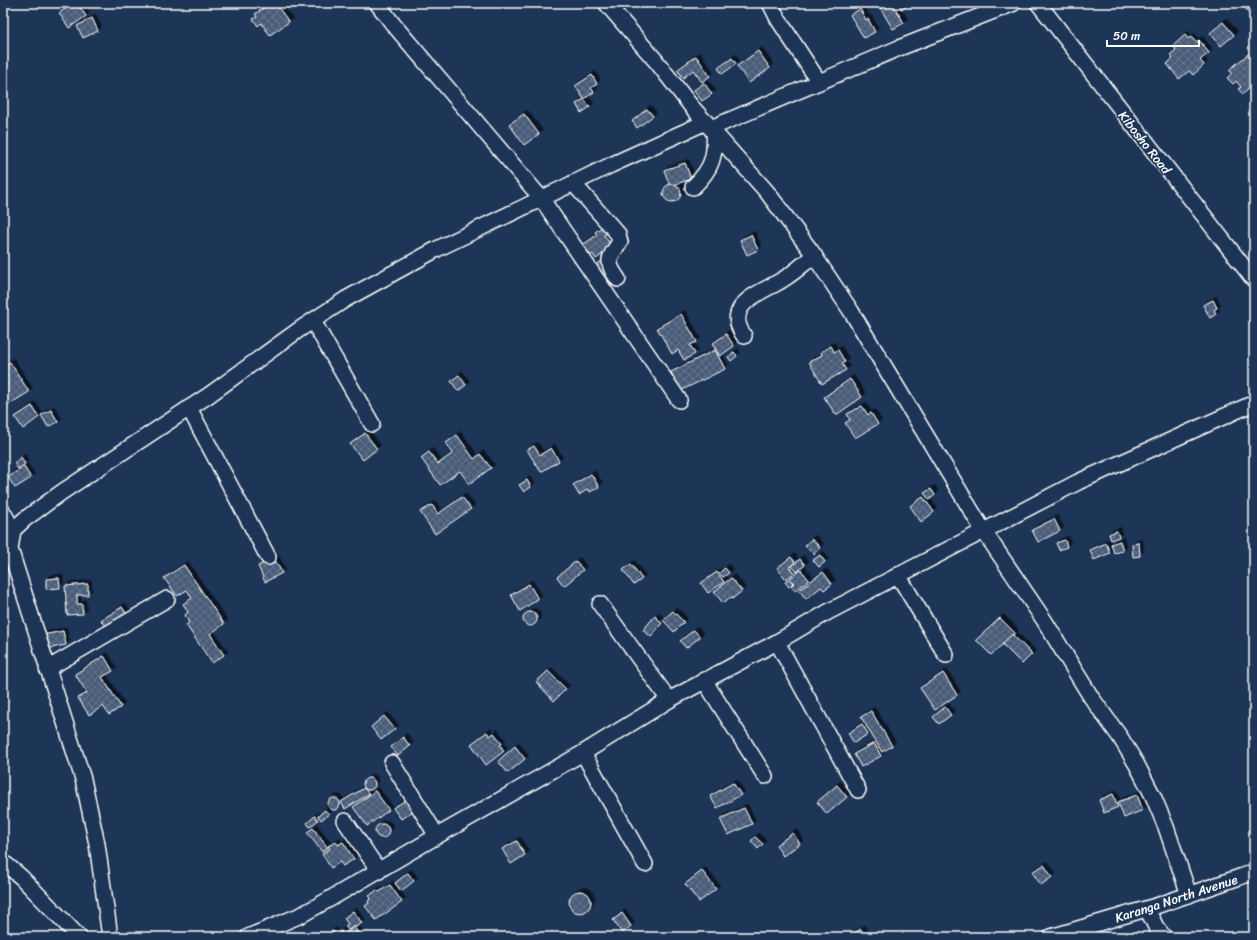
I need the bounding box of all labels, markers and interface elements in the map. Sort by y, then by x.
scale bar [1107,22,1199,48]
text: 50 m [1113,25,1140,47]
street label: Kibosho Road [1112,105,1178,180]
street label: Karanga North Avenue [1112,868,1241,929]

